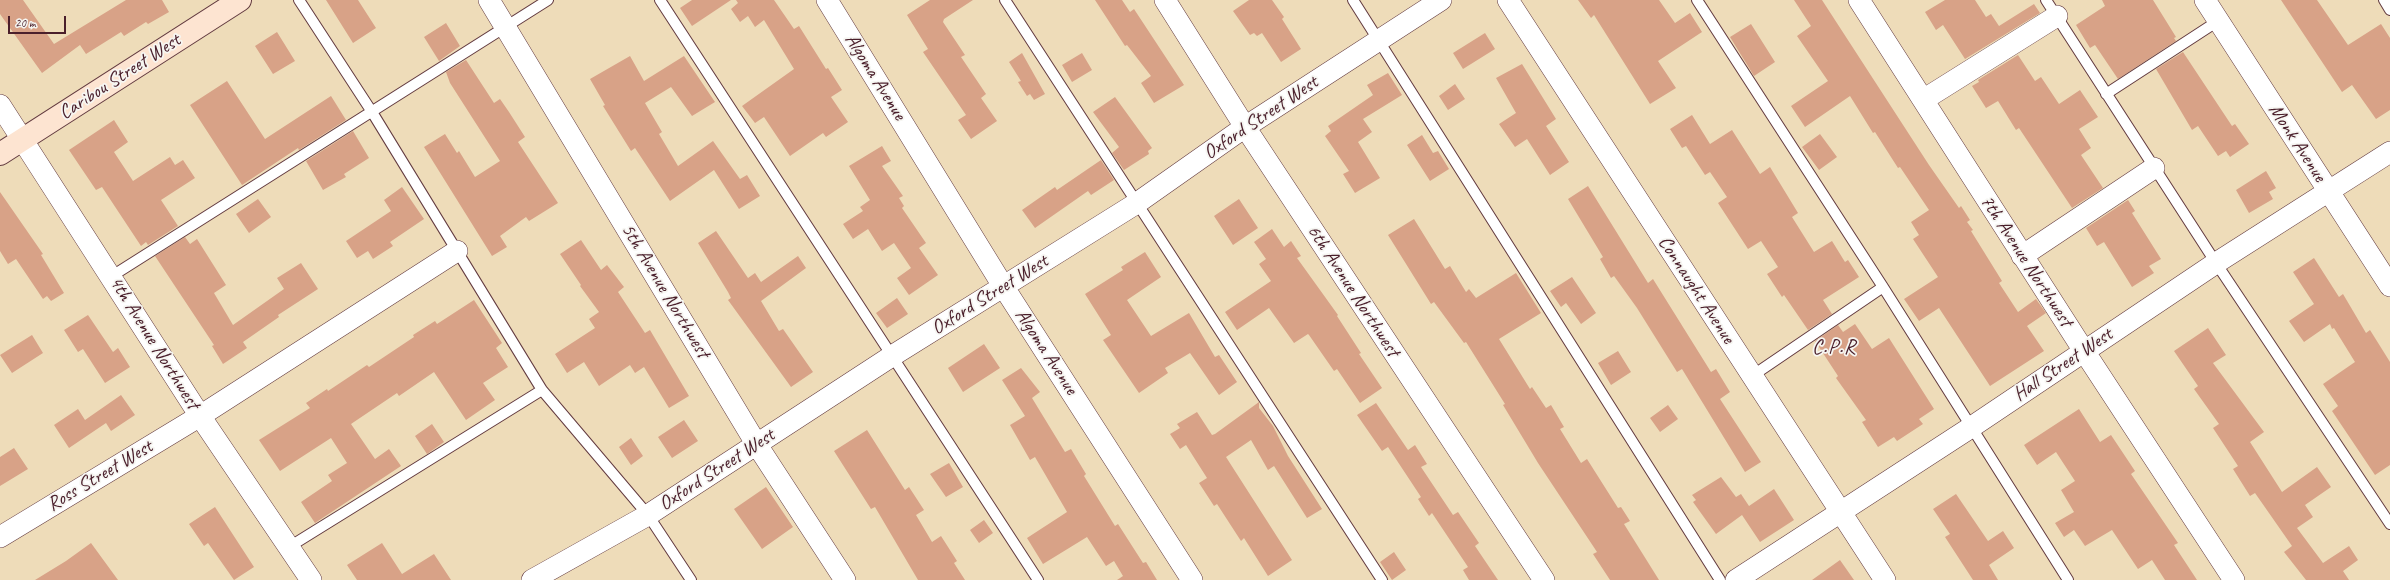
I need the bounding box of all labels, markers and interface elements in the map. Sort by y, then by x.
scale bar [10,8,68,34]
text: 20 m [15,15,35,31]
street label: Caribou Street West [55,29,185,125]
street label: Algoma Avenue [839,29,911,125]
street label: Oxford Street West [1199,71,1323,165]
street label: Monk Avenue [2263,99,2331,187]
street label: 7th Avenue Northwest [1974,190,2078,332]
street label: 5th Avenue Northwest [615,219,715,363]
street label: 6th Avenue Northwest [1301,220,1405,362]
street label: Connaught Avenue [1652,232,1740,348]
street label: Oxford Street West [927,250,1053,340]
street label: 4th Avenue Northwest [103,272,205,414]
street label: Algoma Avenue [1009,305,1083,399]
street label: Hall Street West [2009,323,2117,407]
district label: C.P.R [1812,334,1856,360]
street label: Oxford Street West [655,424,779,516]
street label: Ross Street West [43,435,157,517]

